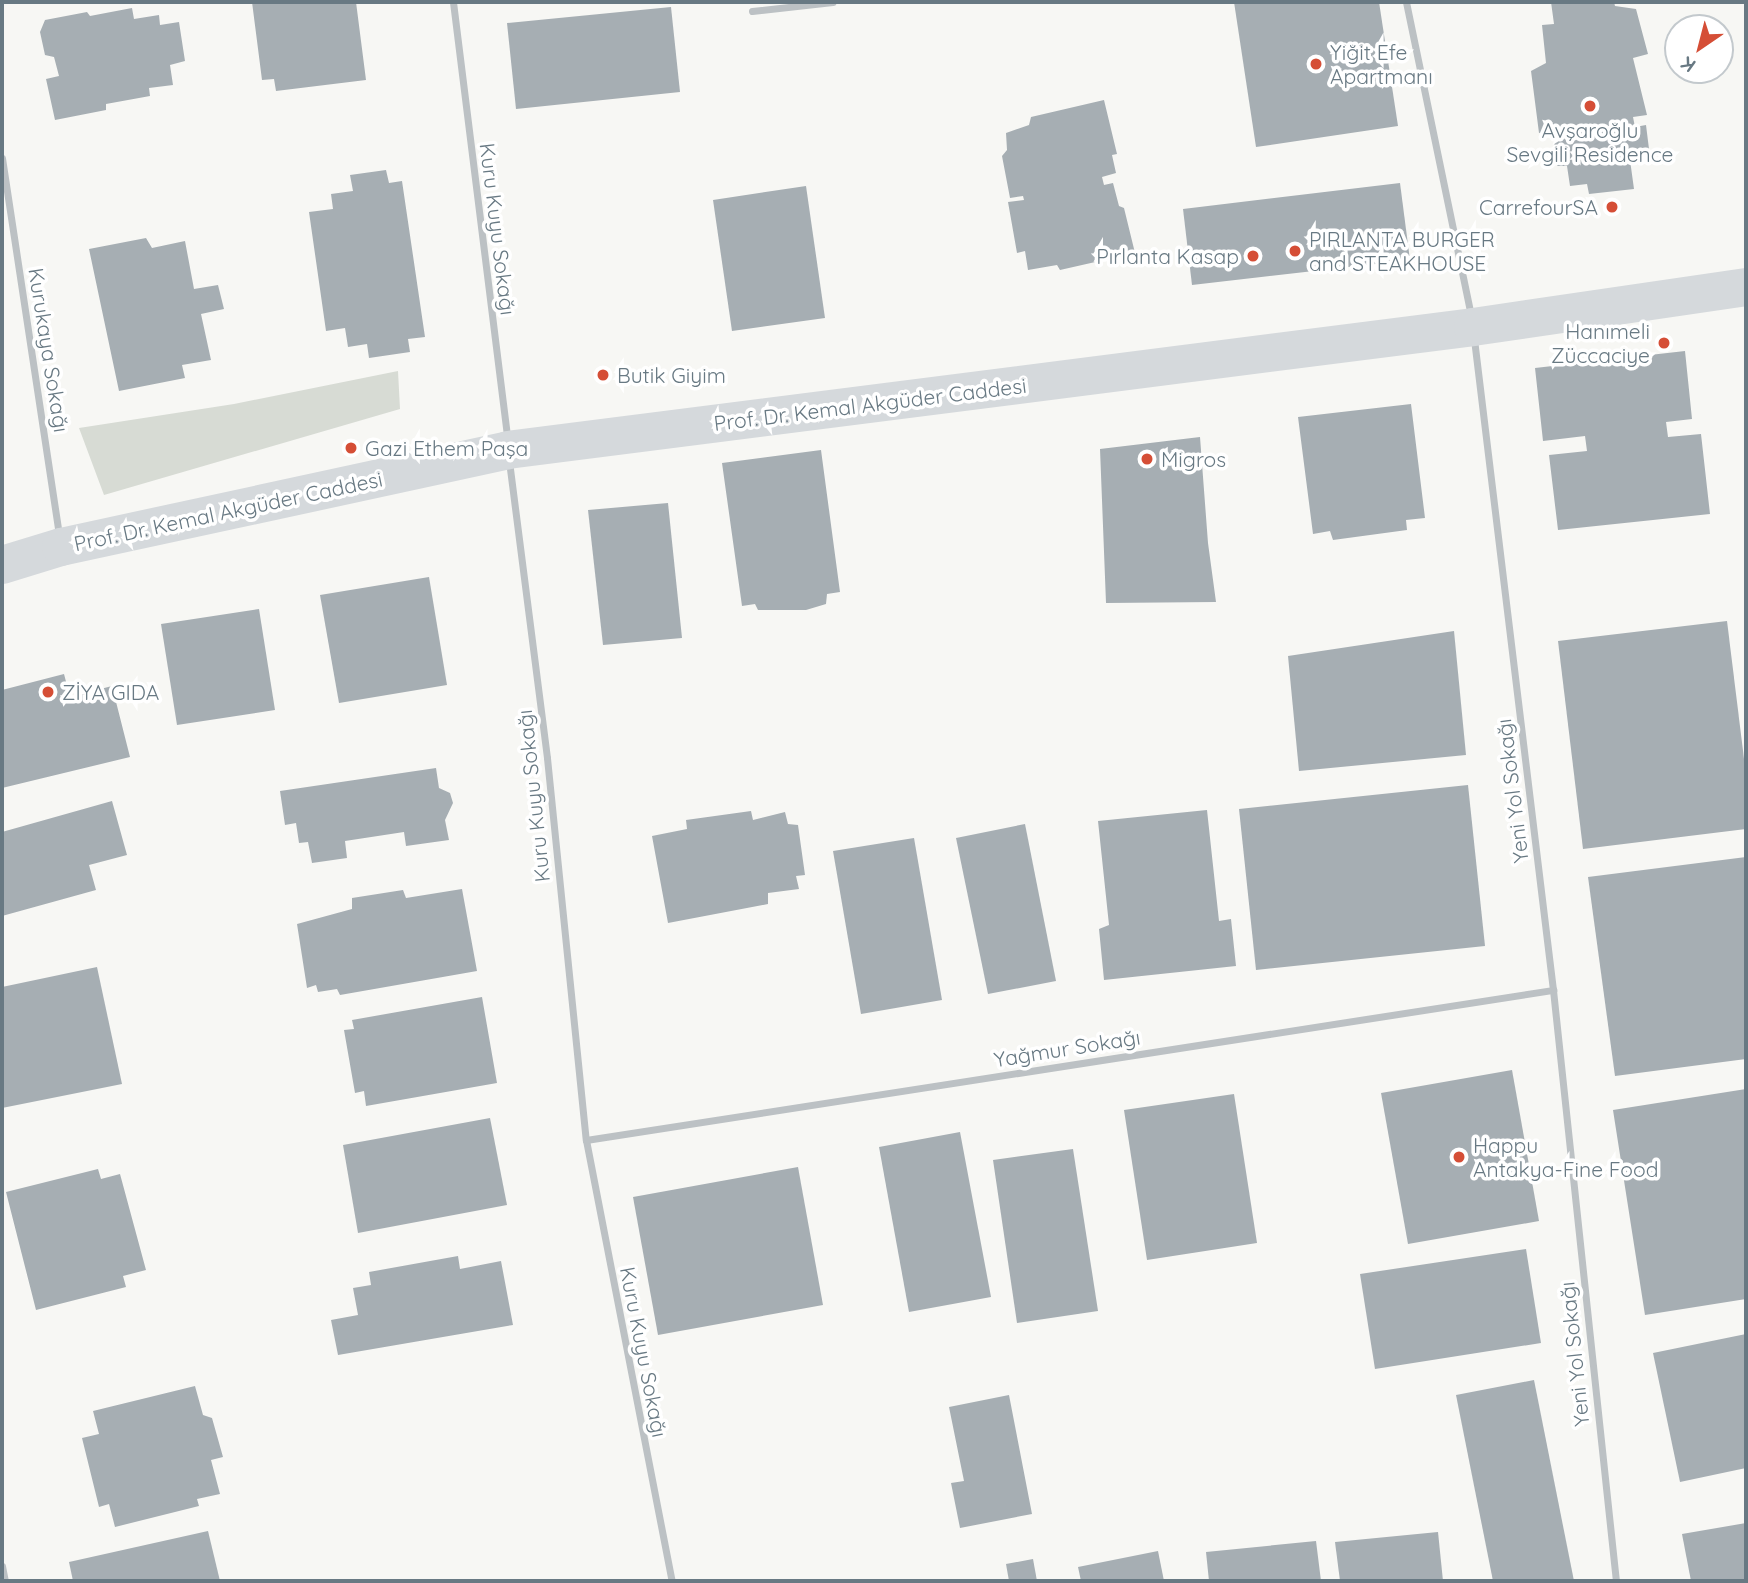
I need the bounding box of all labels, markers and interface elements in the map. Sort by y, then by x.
north arrow [1664,14,1734,84]
place label: Yiğit Efe Apartmanı [1330,39,1433,89]
text: K [1676,51,1700,78]
marker: Yiğit Efe Apartmanı [1308,56,1324,72]
marker: Avşaroğlu Sevgili Residence [1582,98,1598,114]
place label: Avşaroğlu Sevgili Residence [1507,117,1673,167]
street label: Kuru Kuyu Sokağı [475,142,521,316]
place label: CarrefourSA [1479,194,1598,220]
marker: CarrefourSA [1604,199,1620,215]
place label: PIRLANTA BURGER and STEAKHOUSE [1309,226,1495,276]
place label: Pırlanta Kasap [1096,243,1239,269]
marker: PIRLANTA BURGER and STEAKHOUSE [1287,243,1303,259]
marker: Pırlanta Kasap [1245,248,1261,264]
street label: Kurukaya Sokağı [24,266,74,434]
place label: Hanımeli Züccaciye [1551,318,1650,368]
marker: Hanımeli Züccaciye [1656,335,1672,351]
place label: Butik Giyim [617,362,726,388]
marker: Butik Giyim [595,367,611,383]
street label: Prof. Dr. Kemal Akgüder Caddesi [712,372,1028,436]
place label: Gazi Ethem Paşa [365,435,528,461]
marker: Gazi Ethem Paşa [343,440,359,456]
place label: Migros [1161,446,1226,472]
marker: Migros [1139,451,1155,467]
street label: Prof. Dr. Kemal Akgüder Caddesi [71,466,385,556]
place label: ZİYA GIDA [62,679,159,705]
marker: ZİYA GIDA [40,684,56,700]
street label: Kuru Kuyu Sokağı [511,709,555,883]
street label: Yeni Yol Sokağı [1491,717,1533,865]
street label: Yağmur Sokağı [992,1024,1142,1072]
place label: Happu Antakya-Fine Food [1473,1132,1658,1182]
marker: Happu Antakya-Fine Food [1451,1149,1467,1165]
street label: Kuru Kuyu Sokağı [615,1265,673,1439]
street label: Yeni Yol Sokağı [1554,1280,1594,1428]

